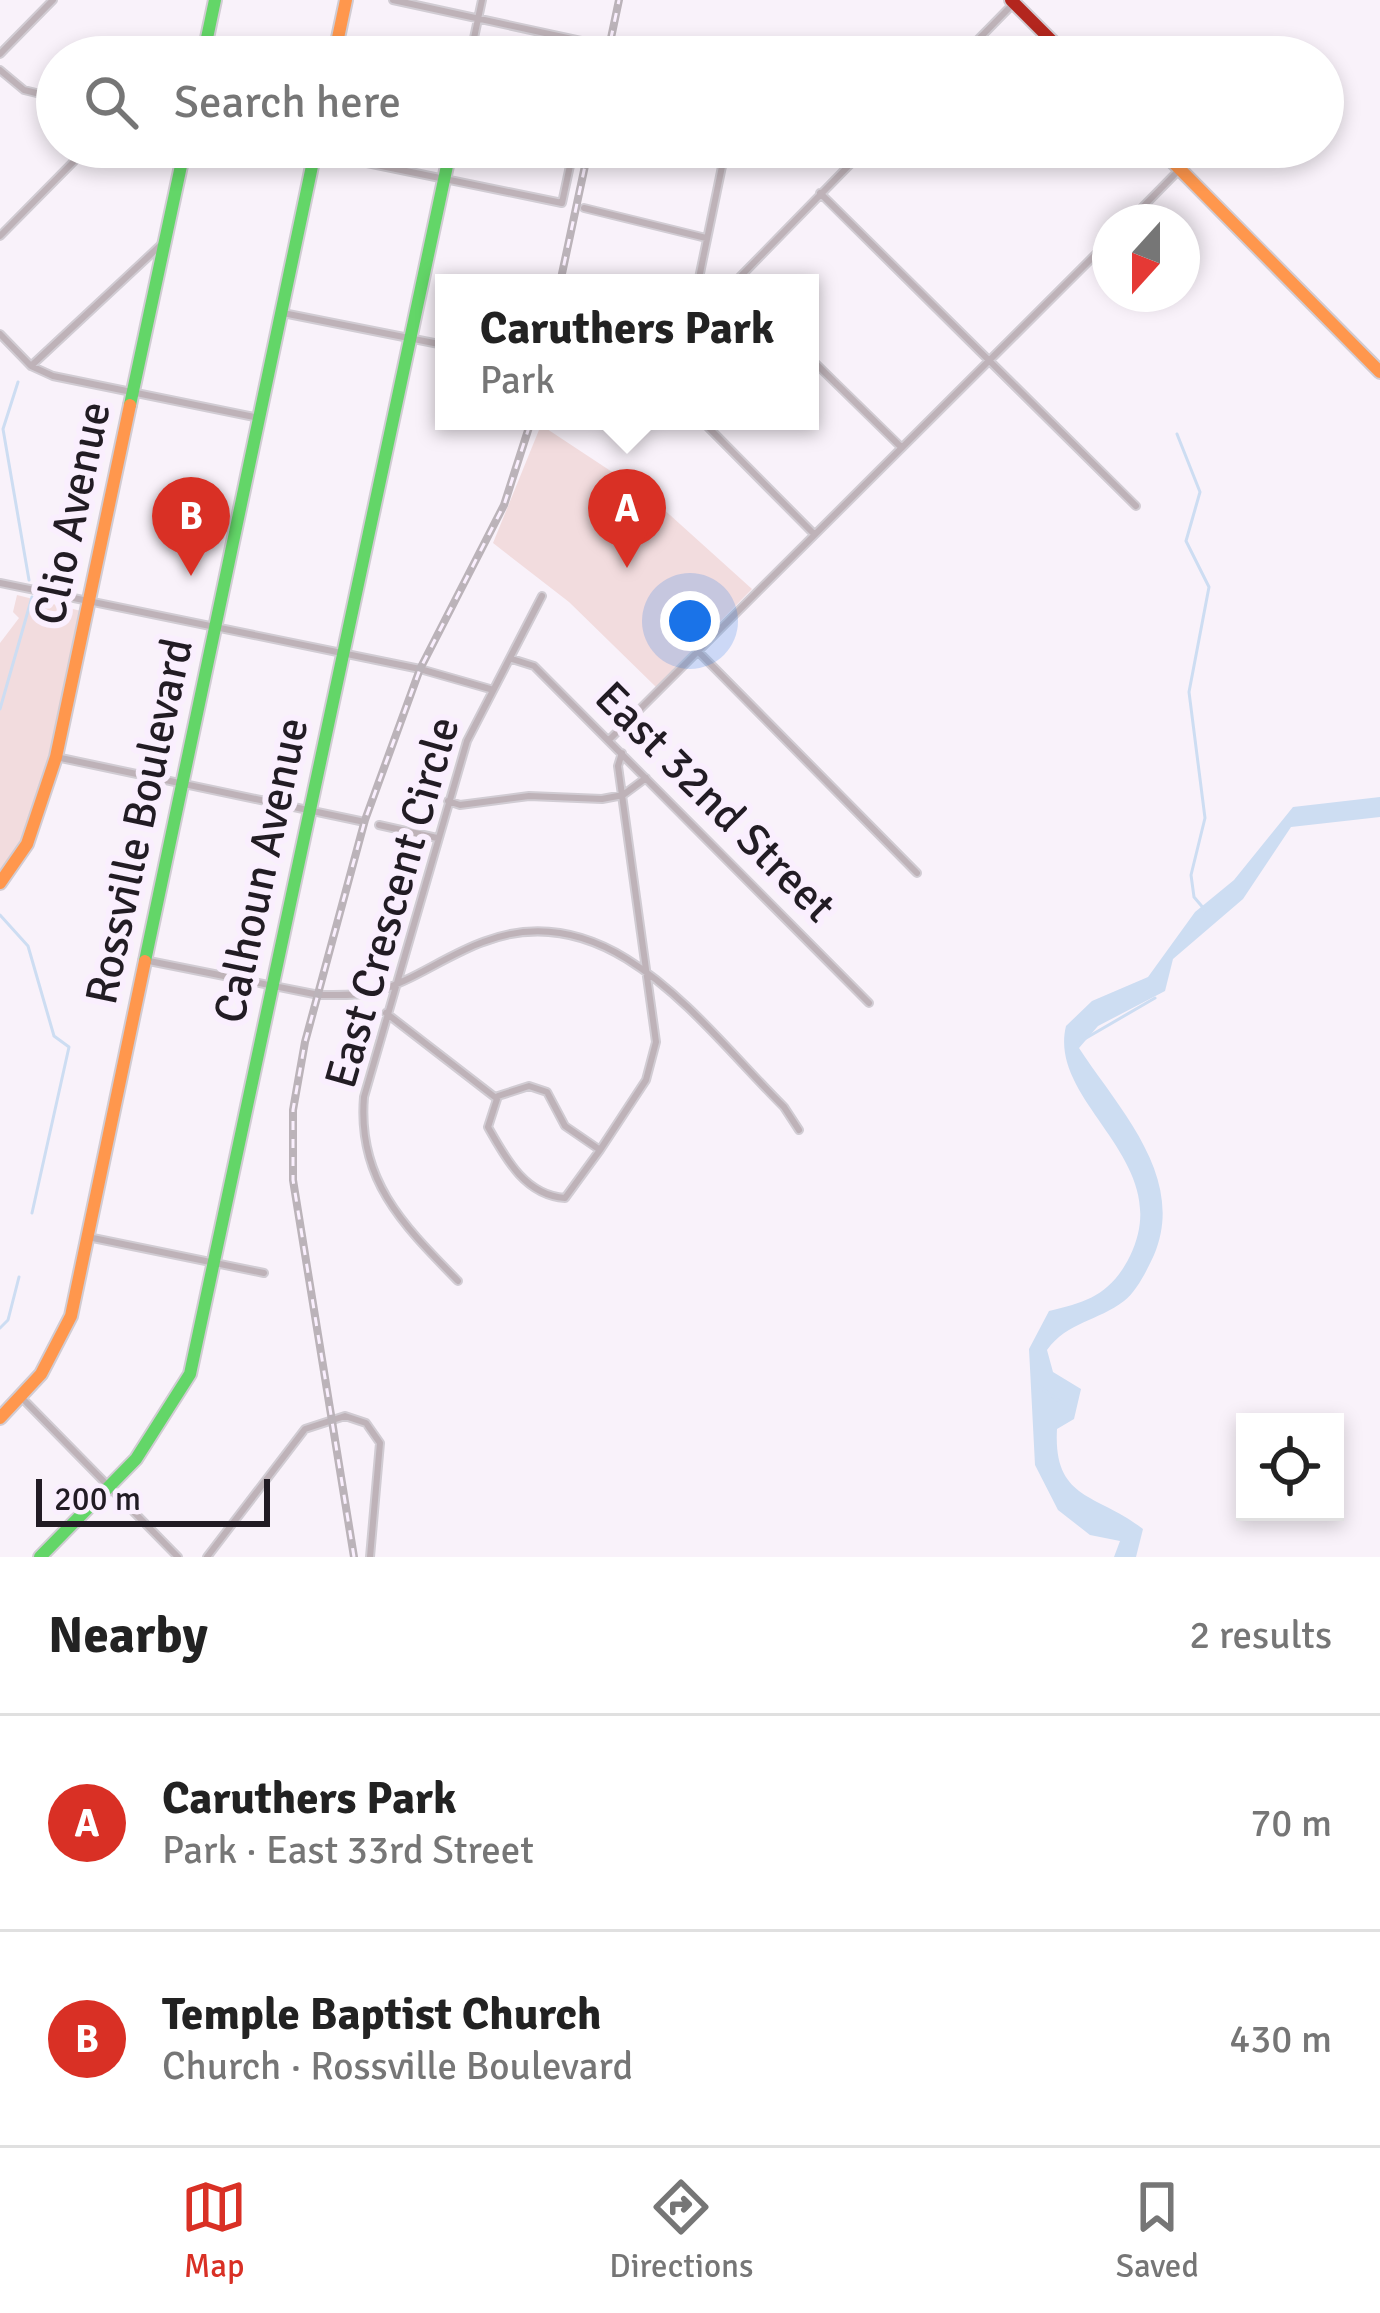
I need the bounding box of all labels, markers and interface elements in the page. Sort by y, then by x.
search box [36,36,1344,168]
icon: search [78,69,144,135]
text: Search here [174,75,401,130]
north arrow [1092,204,1200,312]
popup [435,274,819,430]
text: Caruthers Park [480,301,774,356]
text: Park [480,356,555,404]
street label: Clio Avenue [22,397,123,630]
pin: A [588,469,666,568]
pin: B [152,477,230,576]
your location [660,591,720,651]
street label: Rossville Boulevard [74,633,205,1009]
street label: East 32nd Street [583,670,847,934]
street label: East Crescent Circle [313,710,472,1094]
street label: Calhoun Avenue [202,713,321,1028]
map controls [1236,1413,1344,1521]
button: locate [1236,1413,1344,1521]
scale bar [36,1473,270,1526]
text: 200 m [54,1479,141,1520]
text: Nearby [48,1604,208,1667]
text: 2 results [1189,1611,1332,1659]
text: Caruthers Park [162,1771,456,1826]
text: A [75,1799,99,1847]
text: 70 m [1250,1799,1332,1847]
text: Park · East 33rd Street [162,1826,534,1874]
text: Temple Baptist Church [162,1987,601,2042]
text: B [75,2015,99,2063]
text: 430 m [1229,2015,1332,2063]
text: Church · Rossville Boulevard [162,2042,633,2090]
tab: Map [181,2174,247,2287]
tab: Directions [609,2174,754,2287]
tab: Saved [1116,2174,1199,2287]

